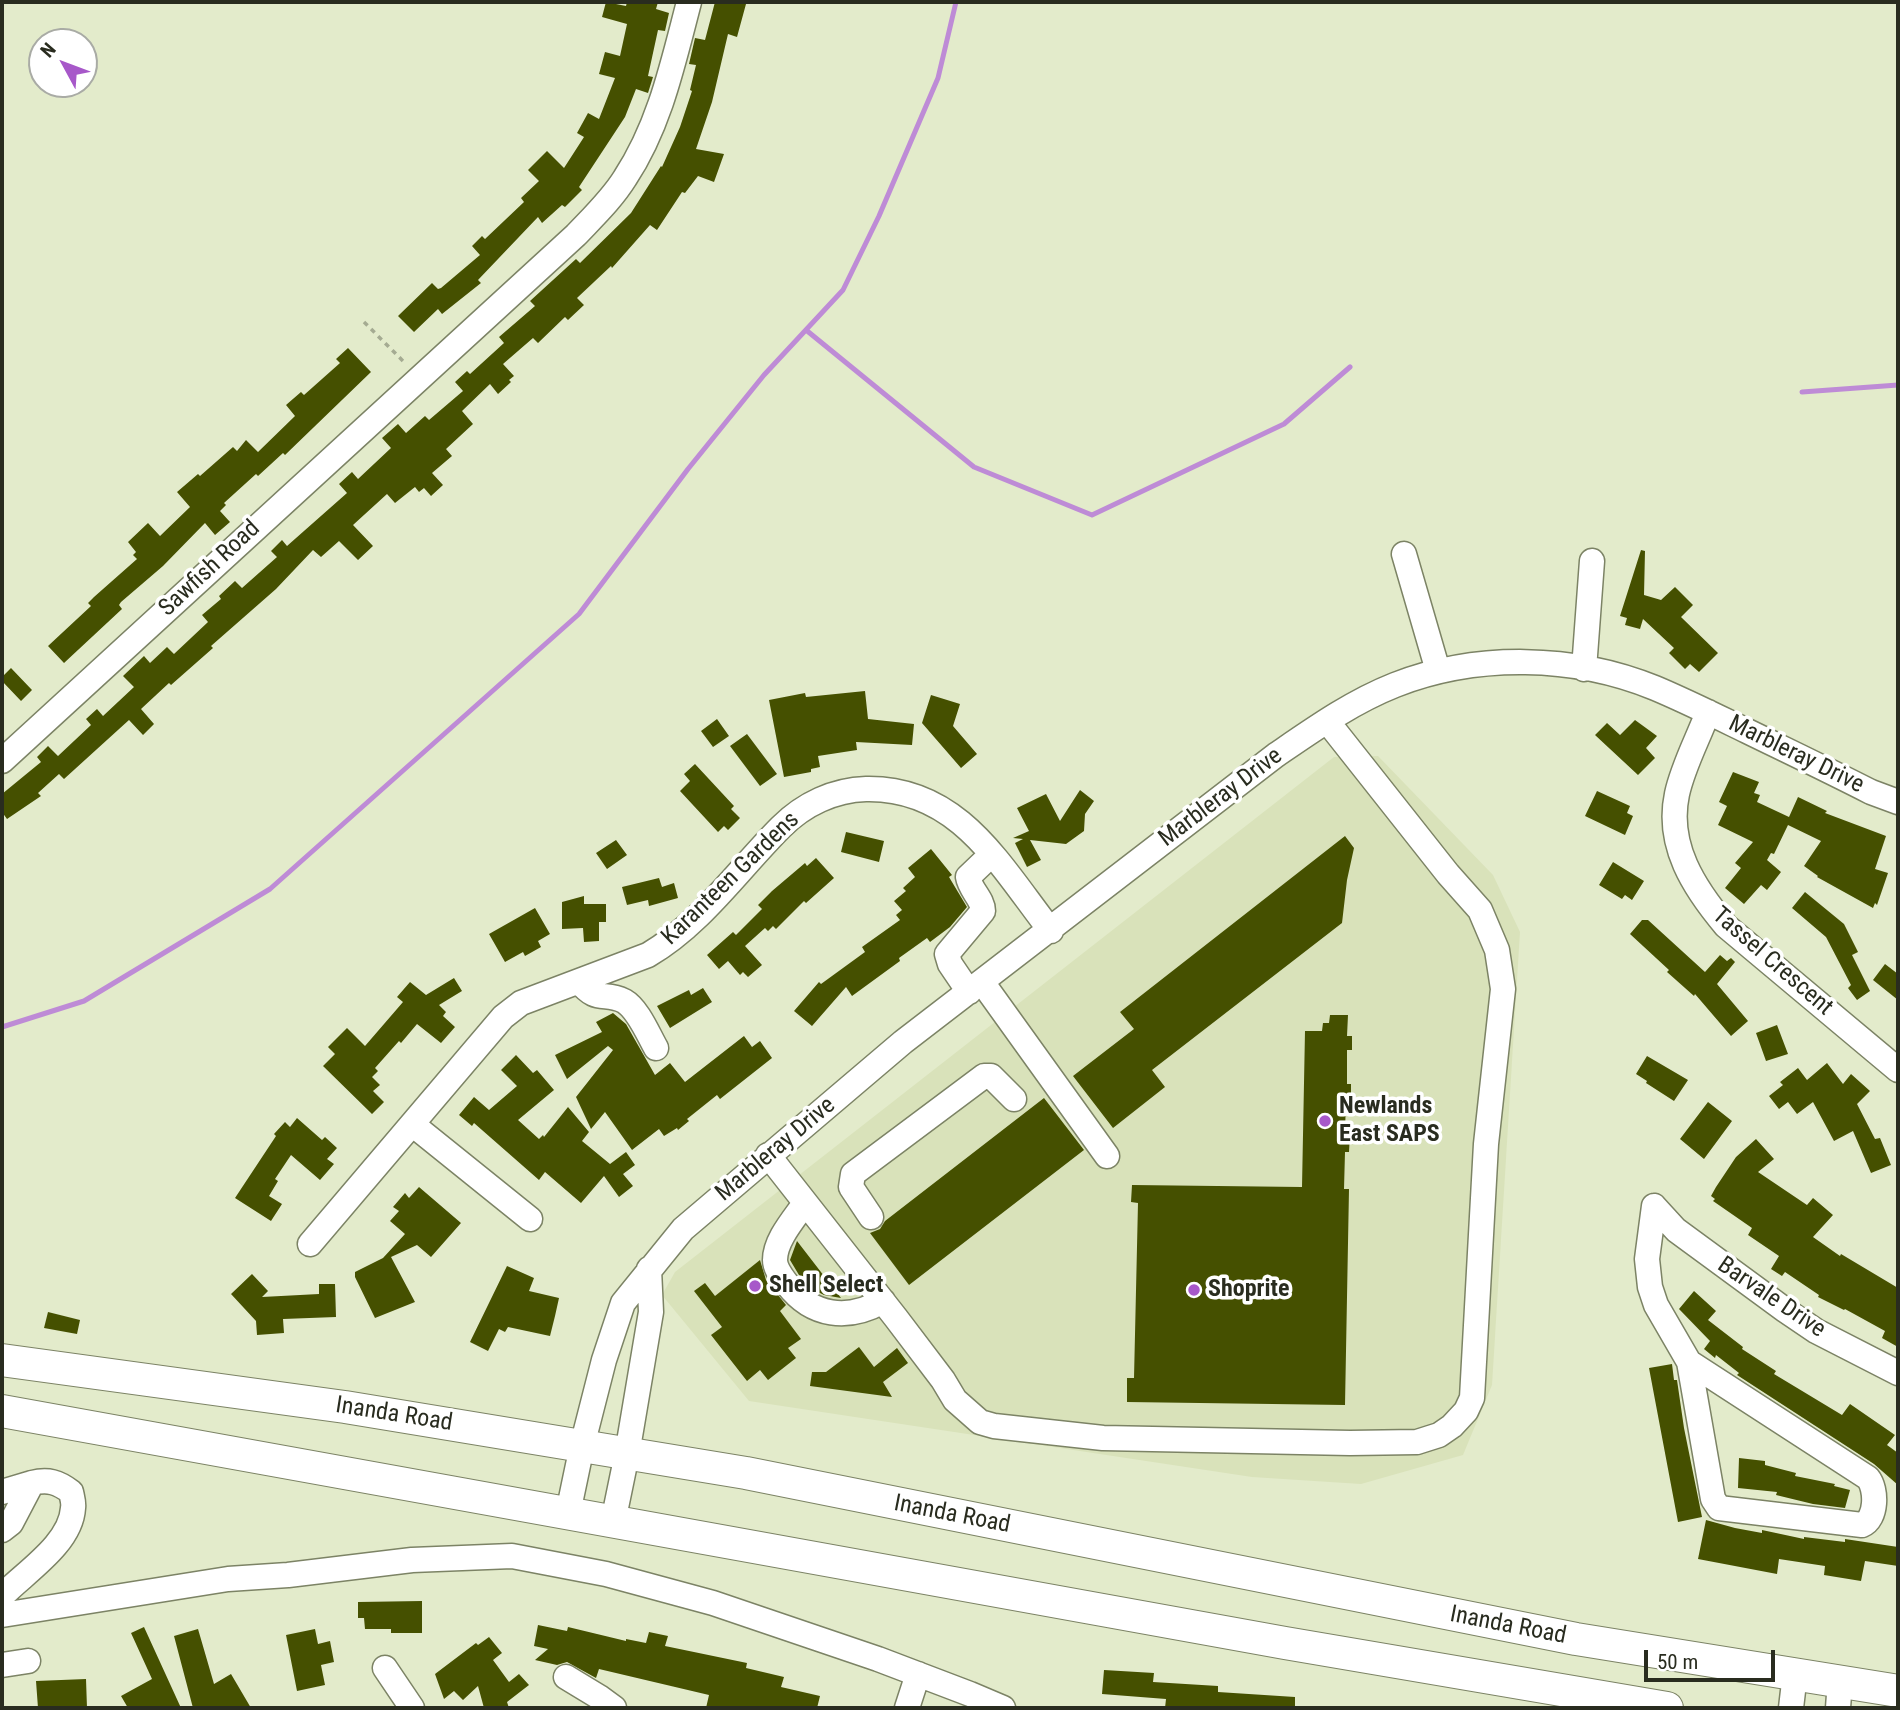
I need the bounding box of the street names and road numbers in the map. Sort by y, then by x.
street label: Sawfish Road [154,515,266,623]
street label: Marbleray Drive [1724,710,1868,800]
street label: Marbleray Drive [1154,742,1288,854]
street label: Karanteen Gardens [656,806,806,952]
street label: Tassel Crescent [1706,902,1838,1022]
street label: Marbleray Drive [710,1092,842,1208]
street label: Barvale Drive [1712,1251,1830,1345]
street label: Inanda Road [334,1392,454,1438]
street label: Inanda Road [891,1490,1013,1540]
street label: Inanda Road [1447,1601,1569,1651]

